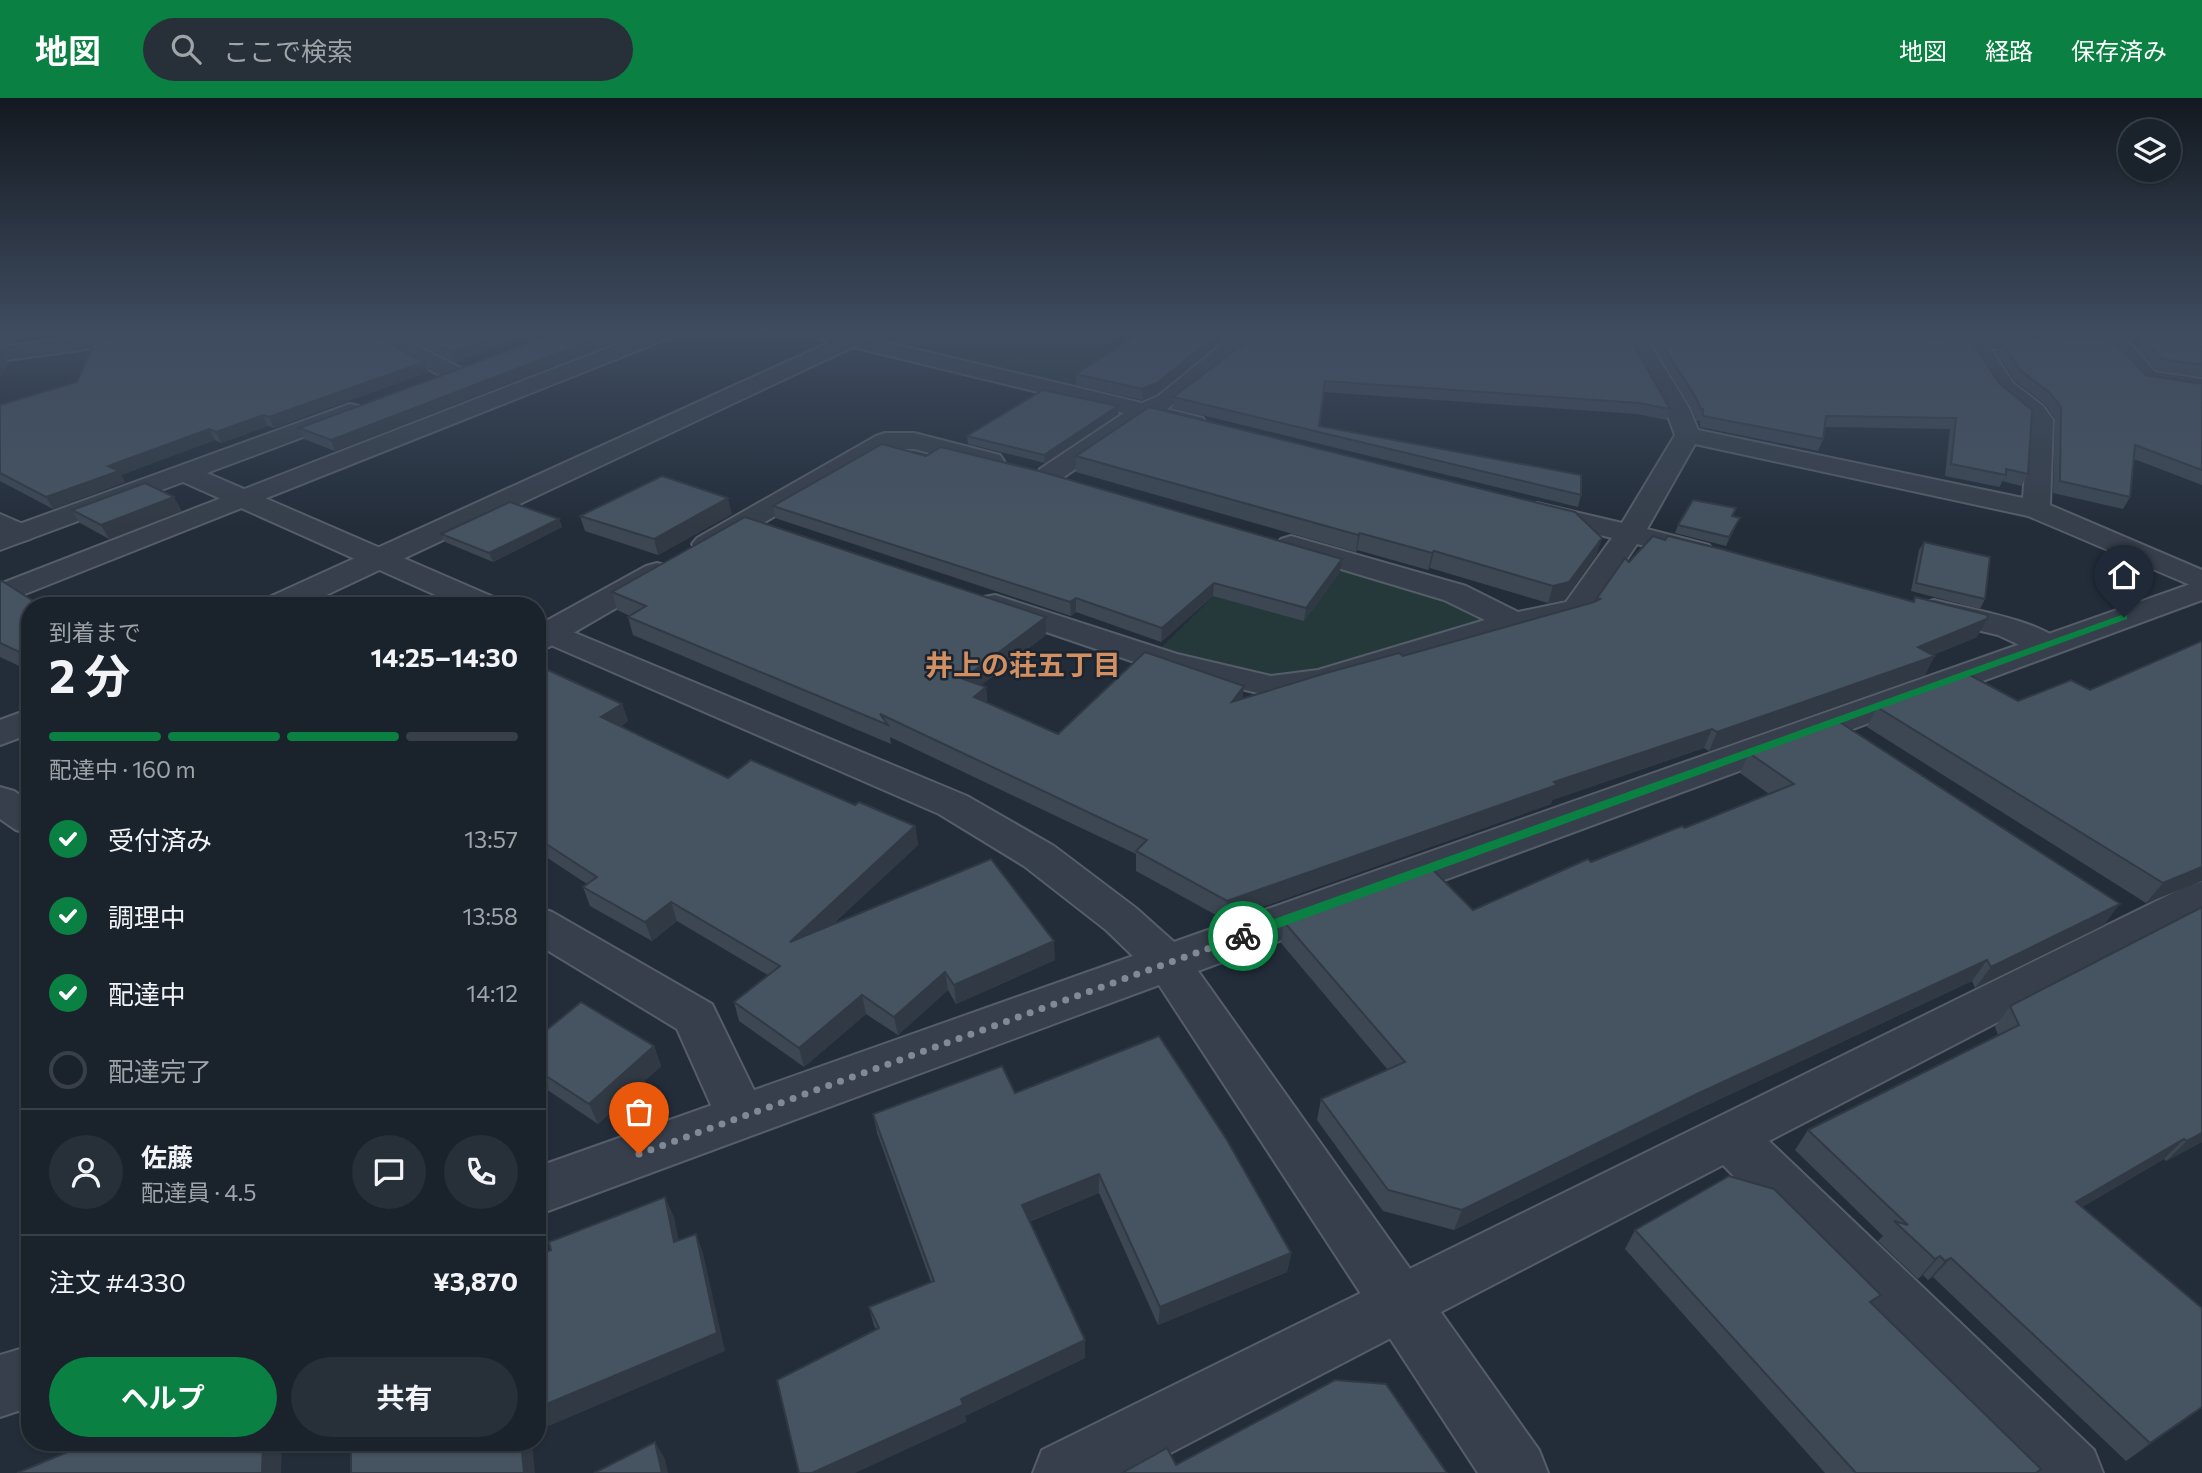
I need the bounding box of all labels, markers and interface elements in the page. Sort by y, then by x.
search box [143,18,633,81]
text: 地図 [35,29,101,70]
icon: search [167,30,205,68]
text: ここで検索 [223,35,353,66]
text: 地図 [1899,36,1947,65]
text: 経路 [1985,36,2033,65]
text: 保存済み [2071,36,2167,65]
map controls [2118,119,2181,182]
button: layers [2118,119,2181,182]
pin [2094,545,2154,617]
icon: home [2105,556,2143,594]
text: 到着まで [49,618,141,646]
text: 14:25–14:30 [370,641,518,672]
text: 2 分 [49,646,130,702]
district label: 井上の荘五丁目 [925,647,1121,681]
text: 配達中 · 160 m [49,755,196,783]
icon: check [49,820,87,858]
text: 受付済み [108,824,212,855]
text: 13:57 [464,825,518,853]
icon: check [49,897,87,935]
text: 調理中 [108,901,186,932]
courier [1208,901,1278,971]
text: 13:58 [462,902,518,930]
icon: bike [1224,917,1262,955]
icon: check [49,974,87,1012]
text: 配達中 [108,978,186,1009]
text: 14:12 [466,979,518,1007]
text: 配達完了 [108,1055,212,1086]
pin [609,1082,669,1154]
icon: bag [620,1093,658,1131]
button: person [49,1135,123,1209]
button: chat [352,1135,426,1209]
button: phone [444,1135,518,1209]
text: 佐藤 [141,1141,193,1172]
text: 配達員 · 4.5 [141,1178,257,1206]
text: ¥3,870 [433,1265,518,1296]
text: 注文 #4330 [49,1266,186,1297]
button: ヘルプ [49,1357,277,1437]
button: 共有 [291,1357,518,1437]

